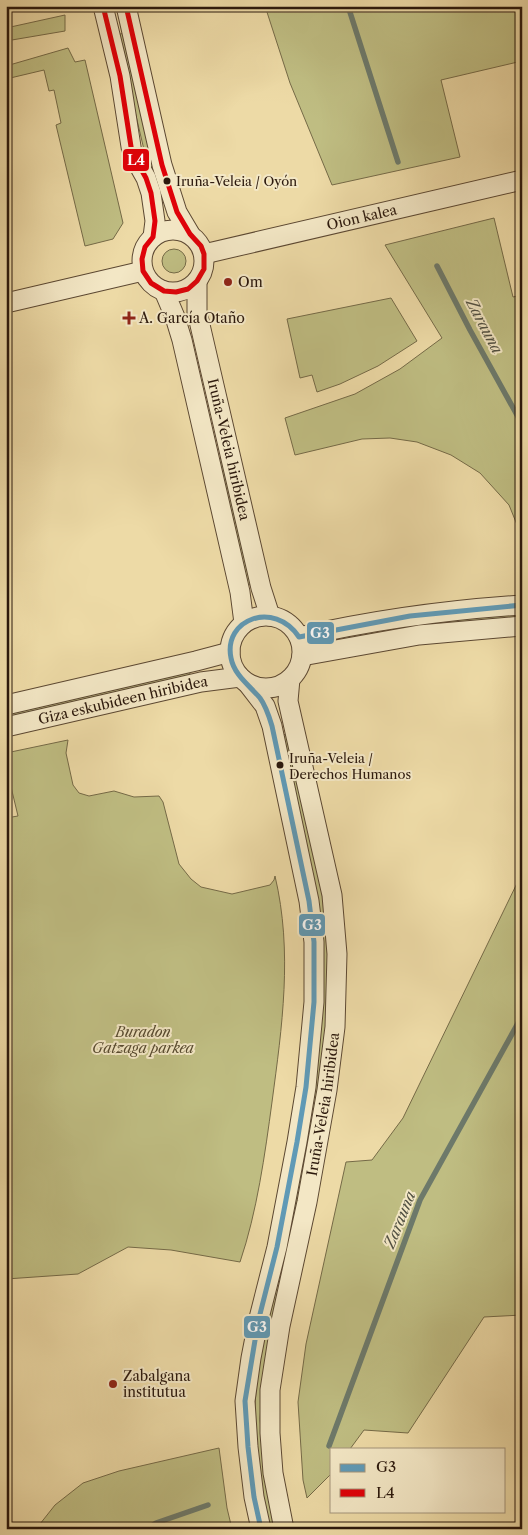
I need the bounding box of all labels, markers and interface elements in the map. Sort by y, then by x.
line badge: L4 [122,148,150,172]
text: L4 [127,151,145,169]
place label: Iruña-Veleia / Oyón [176,173,297,189]
marker: Iruña-Veleia / Oyón [162,176,172,186]
street label: Oion kalea [325,200,399,234]
place label: Om [238,273,263,291]
marker: Om [222,276,234,288]
water label: Zarauna [461,294,507,357]
place label: A. García Otaño [138,309,245,327]
marker: A. García Otaño [123,312,135,324]
street label: Iruña-Veleia hiribidea [204,377,254,523]
line badge: G3 [306,621,335,645]
text: G3 [310,624,330,642]
street label: Giza eskubideen hiribidea [36,672,209,728]
place label: Iruña-Veleia / Derechos Humanos [289,750,411,782]
marker: Iruña-Veleia / Derechos Humanos [275,760,285,770]
line badge: G3 [298,913,326,937]
text: G3 [302,916,322,934]
park label: Buradon Gatzaga parkea [92,1023,195,1057]
street label: Iruña-Veleia hiribidea [303,1031,343,1177]
water label: Zarauna [379,1188,420,1252]
line badge: G3 [243,1315,271,1339]
text: G3 [247,1318,267,1336]
place label: Zabalgana institutua [123,1367,191,1401]
marker: Zabalgana institutua [107,1378,119,1390]
legend [330,1448,506,1512]
text: G3 [376,1457,396,1476]
text: L4 [376,1483,395,1502]

